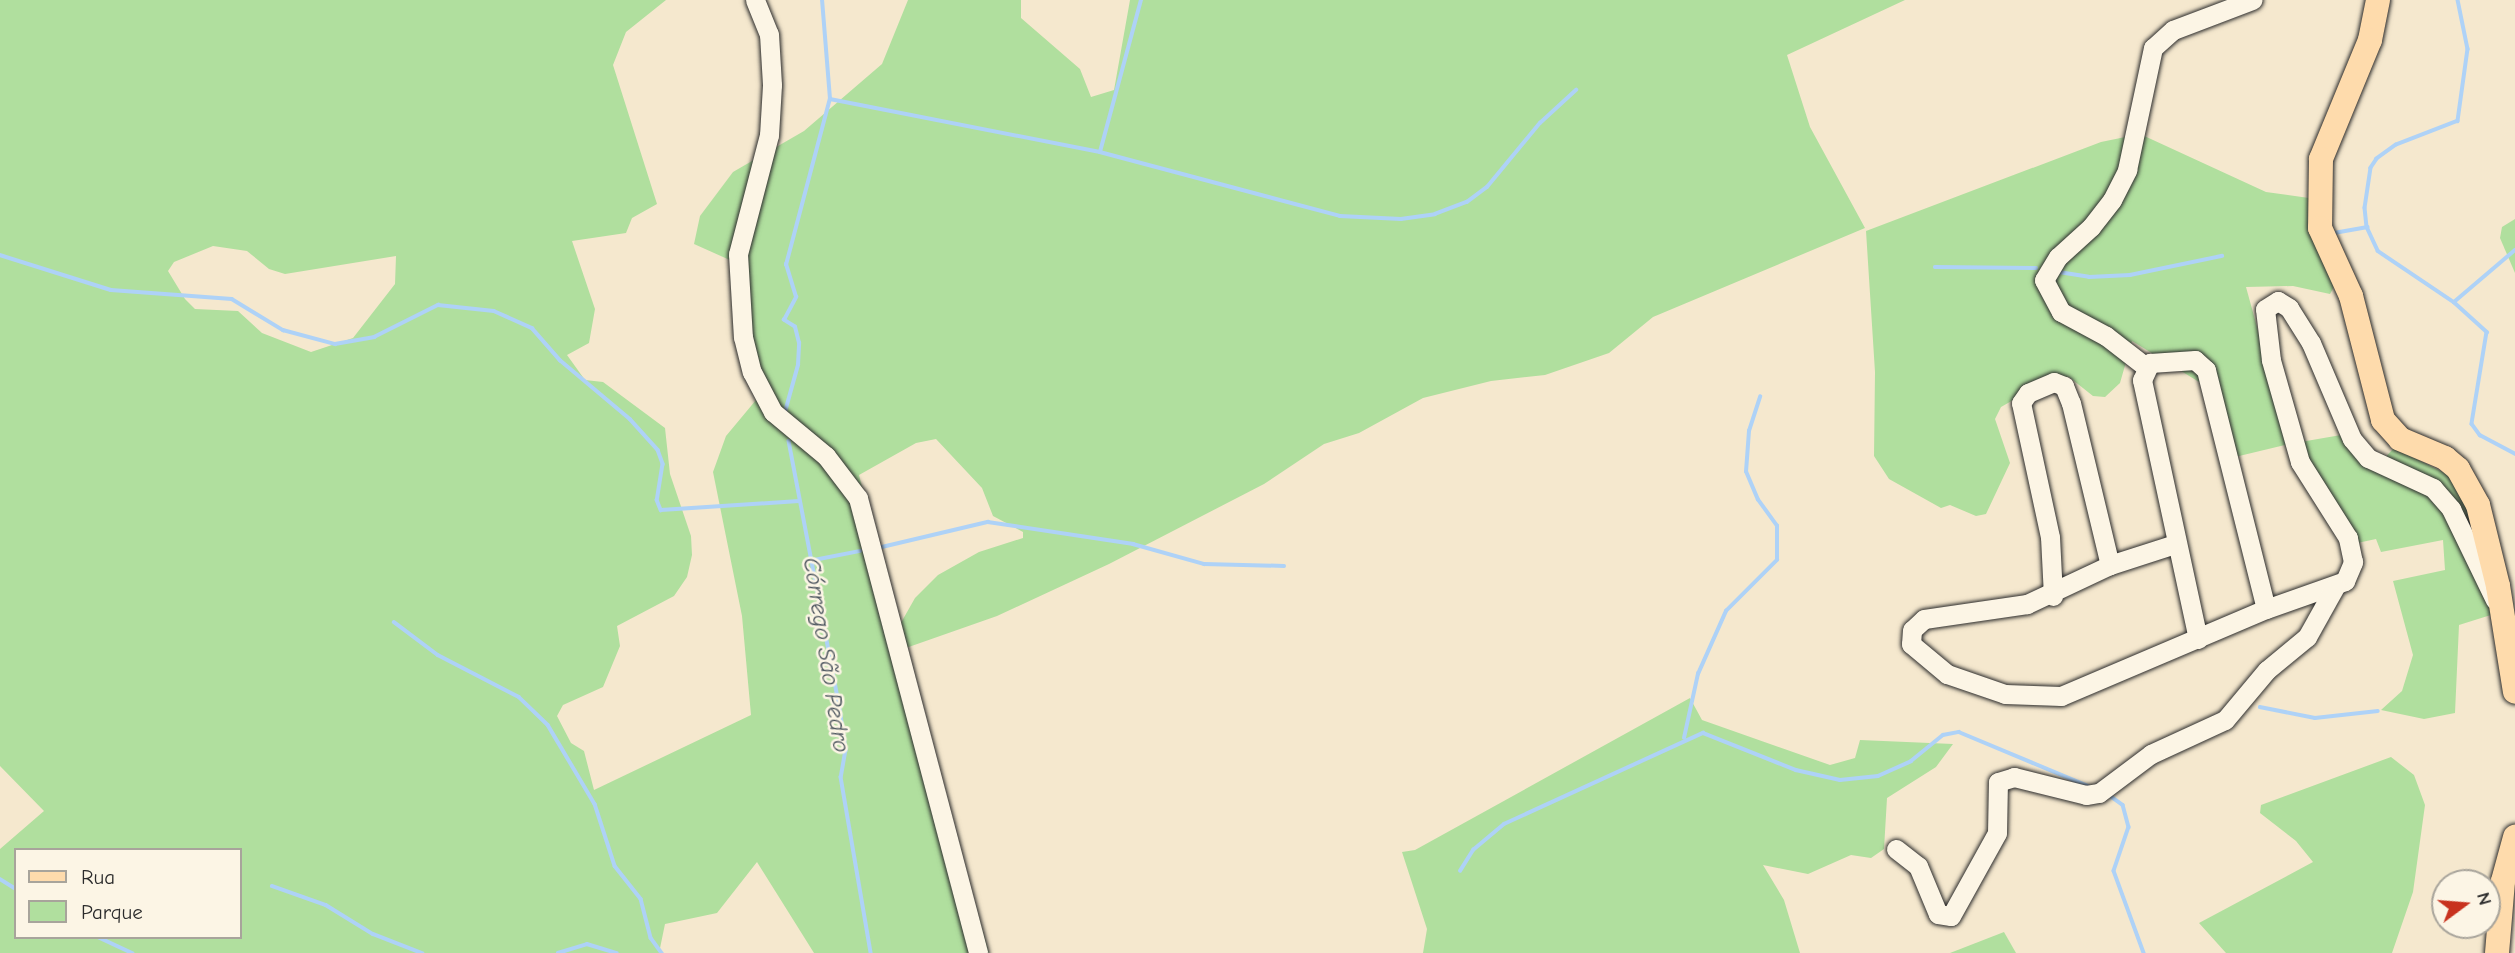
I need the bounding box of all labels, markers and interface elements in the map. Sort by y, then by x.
water label: Córrego São Pedro [796,555,856,755]
legend [14,848,242,939]
text: Rua [81,865,115,889]
north arrow [2431,869,2501,939]
text: N [2472,890,2497,908]
text: Parque [81,900,143,924]

